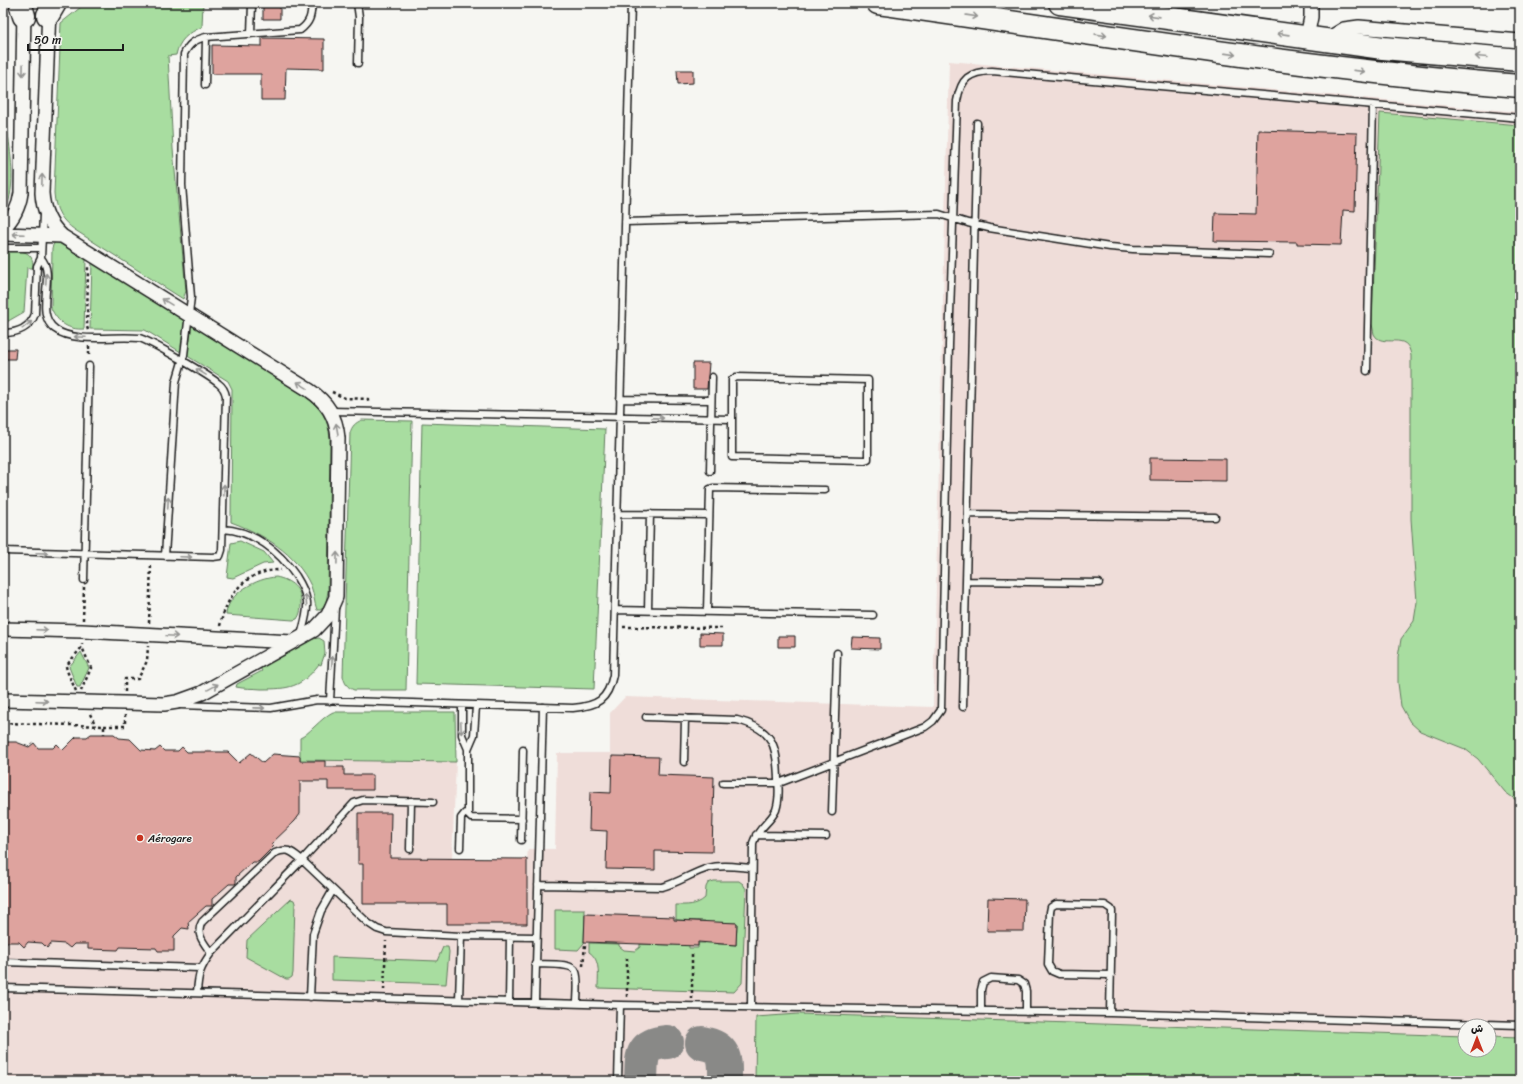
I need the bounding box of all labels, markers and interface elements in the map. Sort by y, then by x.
one-way arrow [966,12,979,20]
one-way arrow [1148,12,1161,20]
scale bar [28,26,123,52]
text: 50 m [34,29,61,51]
one-way arrow [1276,30,1289,38]
one-way arrow [1094,31,1107,39]
one-way arrow [1223,50,1236,58]
one-way arrow [1475,53,1488,60]
one-way arrow [19,63,27,76]
one-way arrow [1352,67,1365,74]
one-way arrow [39,174,46,187]
one-way arrow [12,231,25,238]
one-way arrow [42,273,50,286]
one-way arrow [161,298,173,306]
one-way arrow [21,321,32,330]
one-way arrow [74,333,87,340]
one-way arrow [195,368,207,376]
one-way arrow [297,381,308,389]
one-way arrow [651,414,664,422]
one-way arrow [333,422,341,435]
one-way arrow [220,484,228,497]
one-way arrow [165,497,172,510]
one-way arrow [35,549,48,556]
one-way arrow [333,552,340,565]
one-way arrow [179,553,192,560]
one-way arrow [302,594,310,607]
one-way arrow [35,626,48,634]
one-way arrow [165,632,178,640]
one-way arrow [328,656,335,669]
one-way arrow [207,682,219,690]
one-way arrow [35,697,48,705]
one-way arrow [252,704,265,712]
one-way arrow [458,721,465,734]
place label: Aérogare [147,829,193,848]
marker: Aérogare [135,833,145,843]
north arrow [1457,1018,1497,1058]
text: ش [1471,1019,1483,1038]

